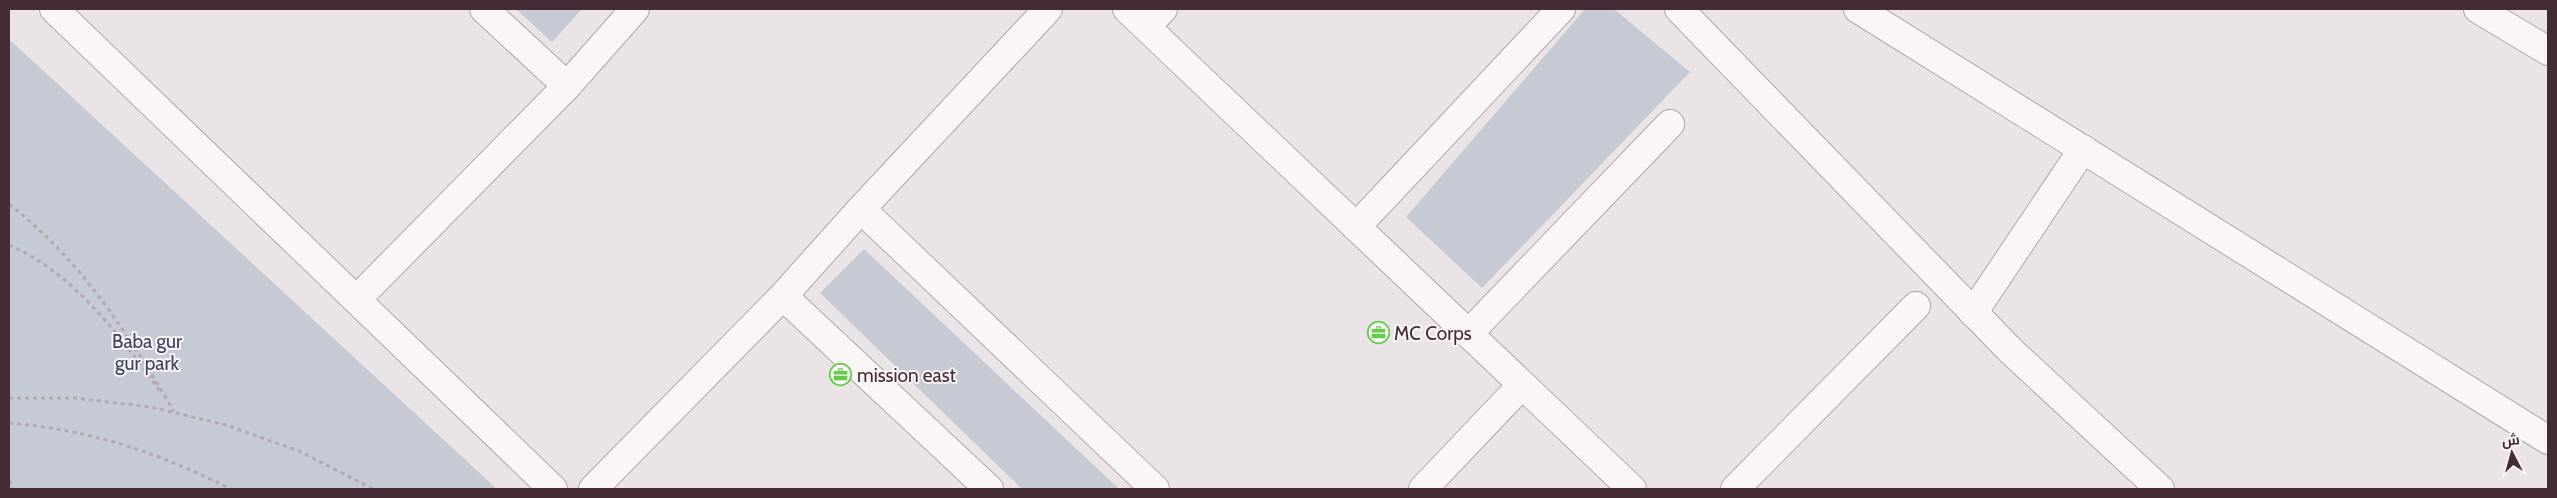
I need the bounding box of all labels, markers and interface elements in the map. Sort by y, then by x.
office icon: MC Corps [1366,321,1390,345]
place label: MC Corps [1394,322,1472,345]
park label: Baba gur gur park [112,330,182,375]
office icon: mission east [829,363,853,387]
place label: mission east [857,364,957,387]
north arrow [2487,428,2537,478]
text: ش [2501,430,2521,450]

